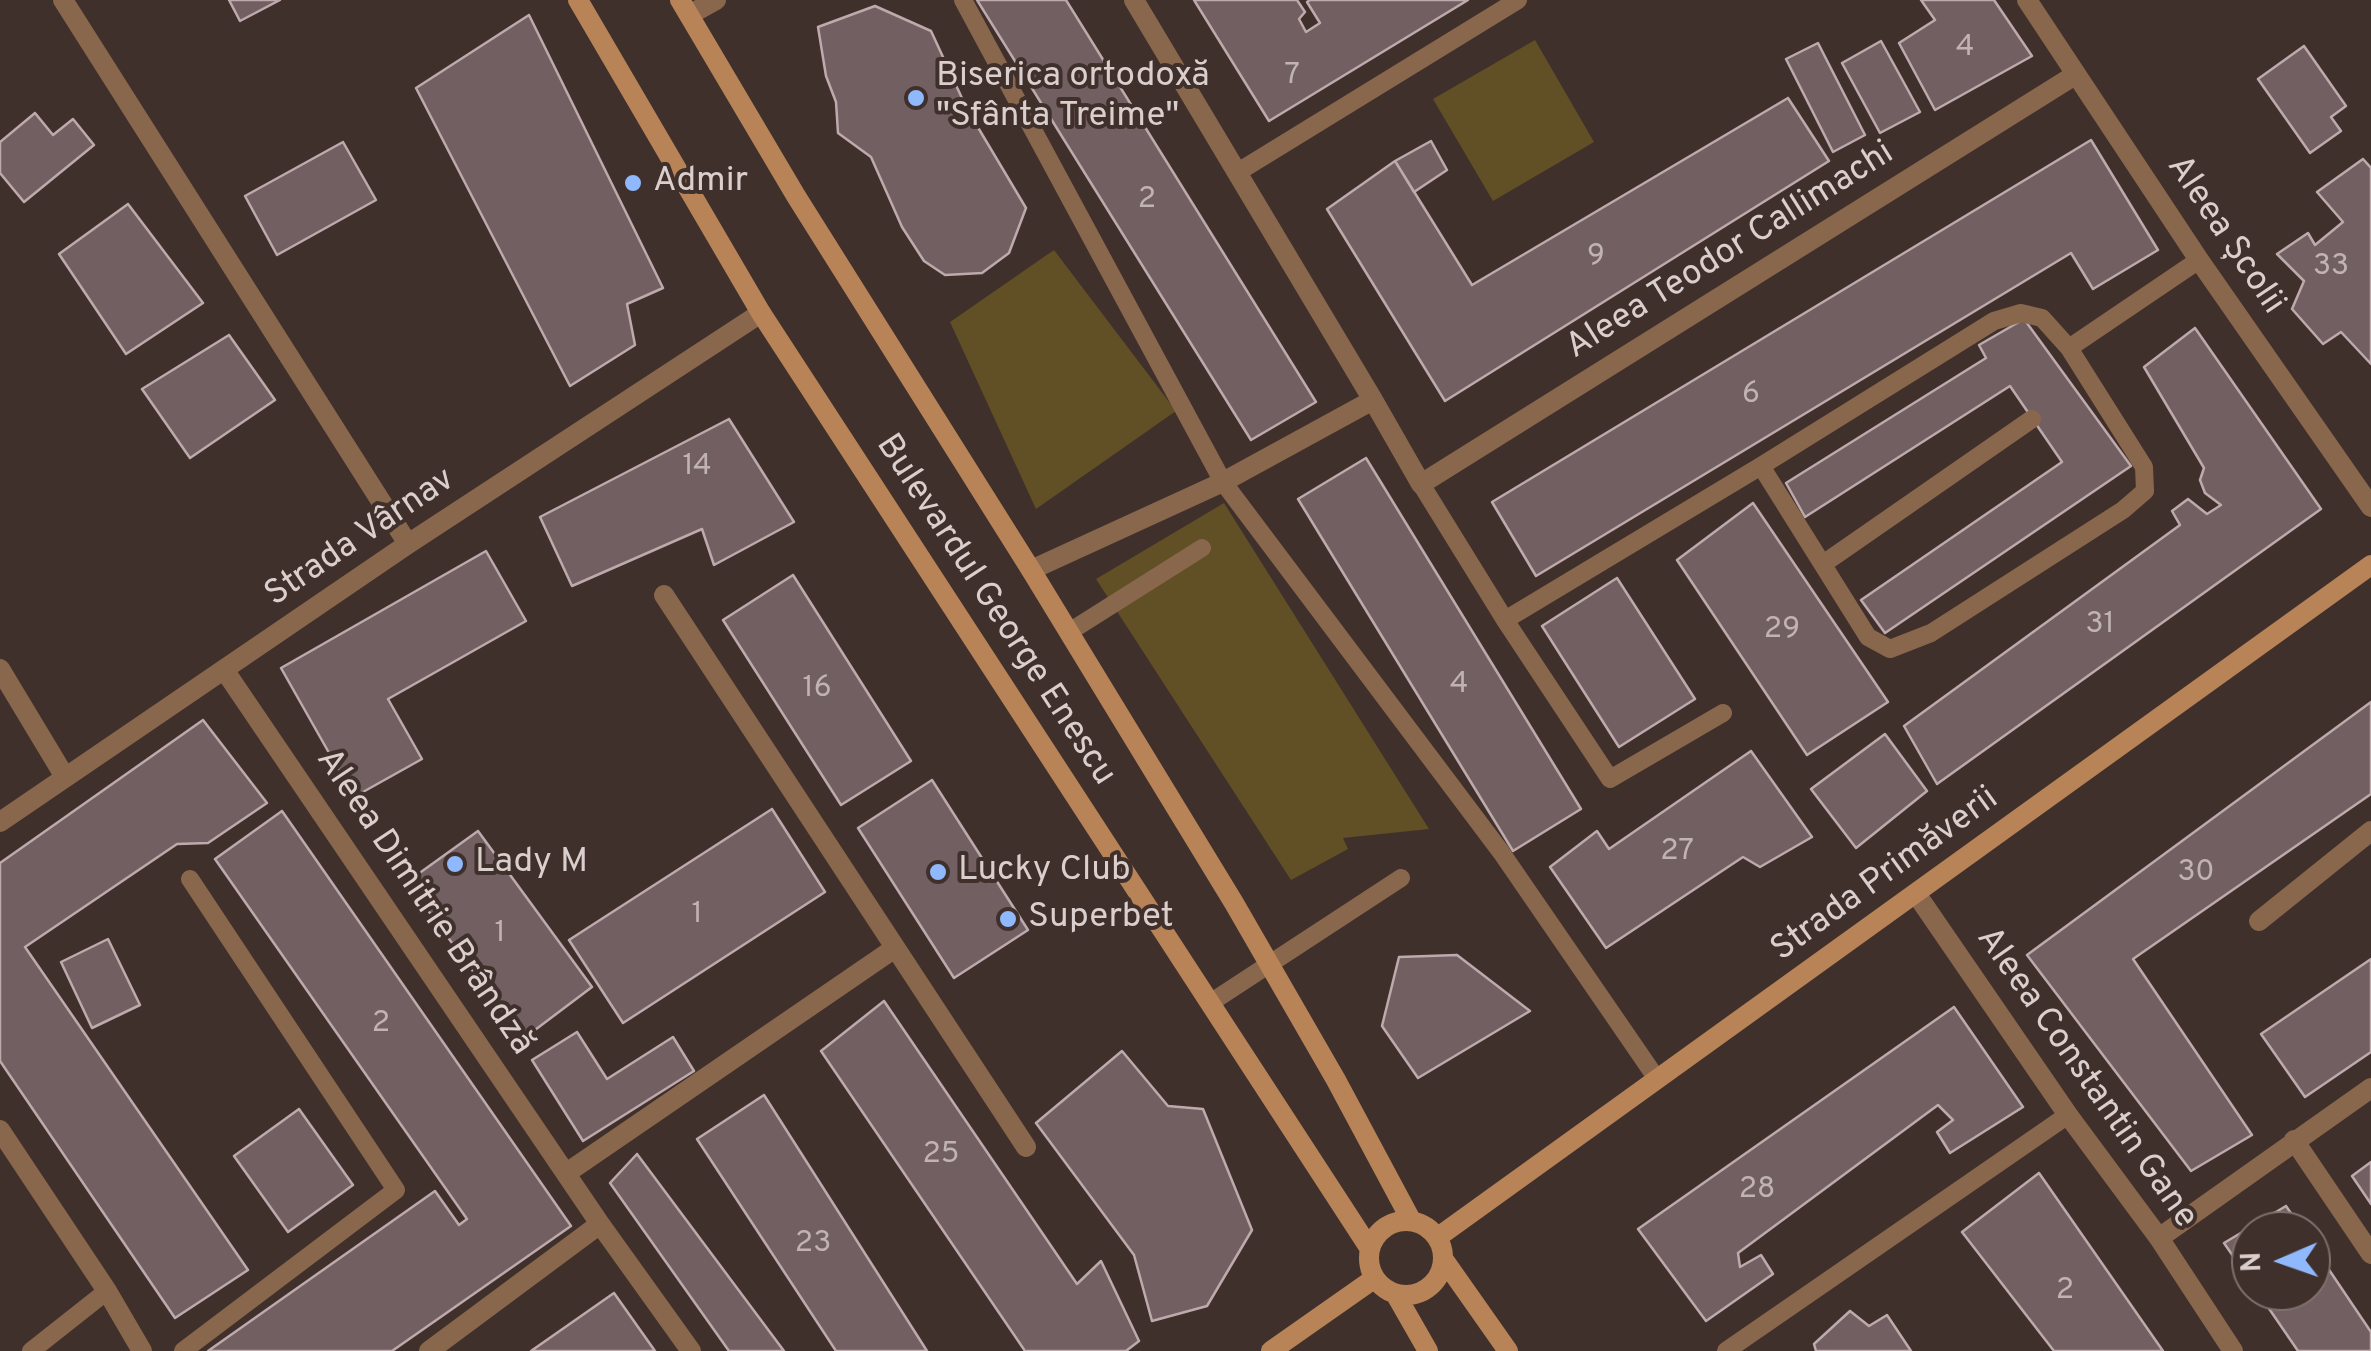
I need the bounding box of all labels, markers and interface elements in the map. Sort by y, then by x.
house number: 4 [1956,31,1974,67]
place label: Biserica ortodoxă "Sfânta Treime" [936,57,1210,139]
house number: 7 [1284,59,1300,95]
marker: Biserica ortodoxă "Sfânta Treime" [905,87,927,109]
street label: Aleea Teodor Callimachi [1559,134,1903,370]
street label: Aleea Școlii [2156,149,2292,323]
place label: Admir [653,162,748,204]
marker: Admir [622,172,644,194]
house number: 2 [1138,183,1156,219]
house number: 9 [1587,240,1605,276]
house number: 33 [2313,250,2349,286]
house number: 6 [1742,378,1760,414]
street label: Bulevardul George Enescu [865,428,1123,794]
house number: 14 [682,450,712,486]
street label: Strada Vârnav [258,460,464,618]
house number: 31 [2085,608,2115,644]
house number: 29 [1764,613,1800,649]
house number: 4 [1450,668,1468,704]
house number: 16 [802,672,832,708]
street label: Aleea Dimitrie Brândză [305,742,541,1064]
street label: Strada Primăverii [1764,780,2008,972]
house number: 27 [1660,835,1694,871]
place label: Lady M [475,843,588,885]
place label: Lucky Club [958,851,1131,893]
marker: Lady M [444,853,466,875]
house number: 30 [2177,856,2215,892]
marker: Lucky Club [927,861,949,883]
house number: 1 [691,898,703,934]
place label: Superbet [1028,898,1174,940]
marker: Superbet [997,908,1019,930]
house number: 1 [494,917,506,953]
street label: Aleea Constantin Gane [1965,920,2205,1238]
house number: 2 [372,1007,390,1043]
house number: 25 [923,1138,959,1174]
house number: 28 [1739,1173,1775,1209]
north arrow [2231,1211,2331,1311]
house number: 23 [795,1227,831,1263]
text: N [2235,1251,2271,1273]
house number: 2 [2056,1274,2074,1310]

